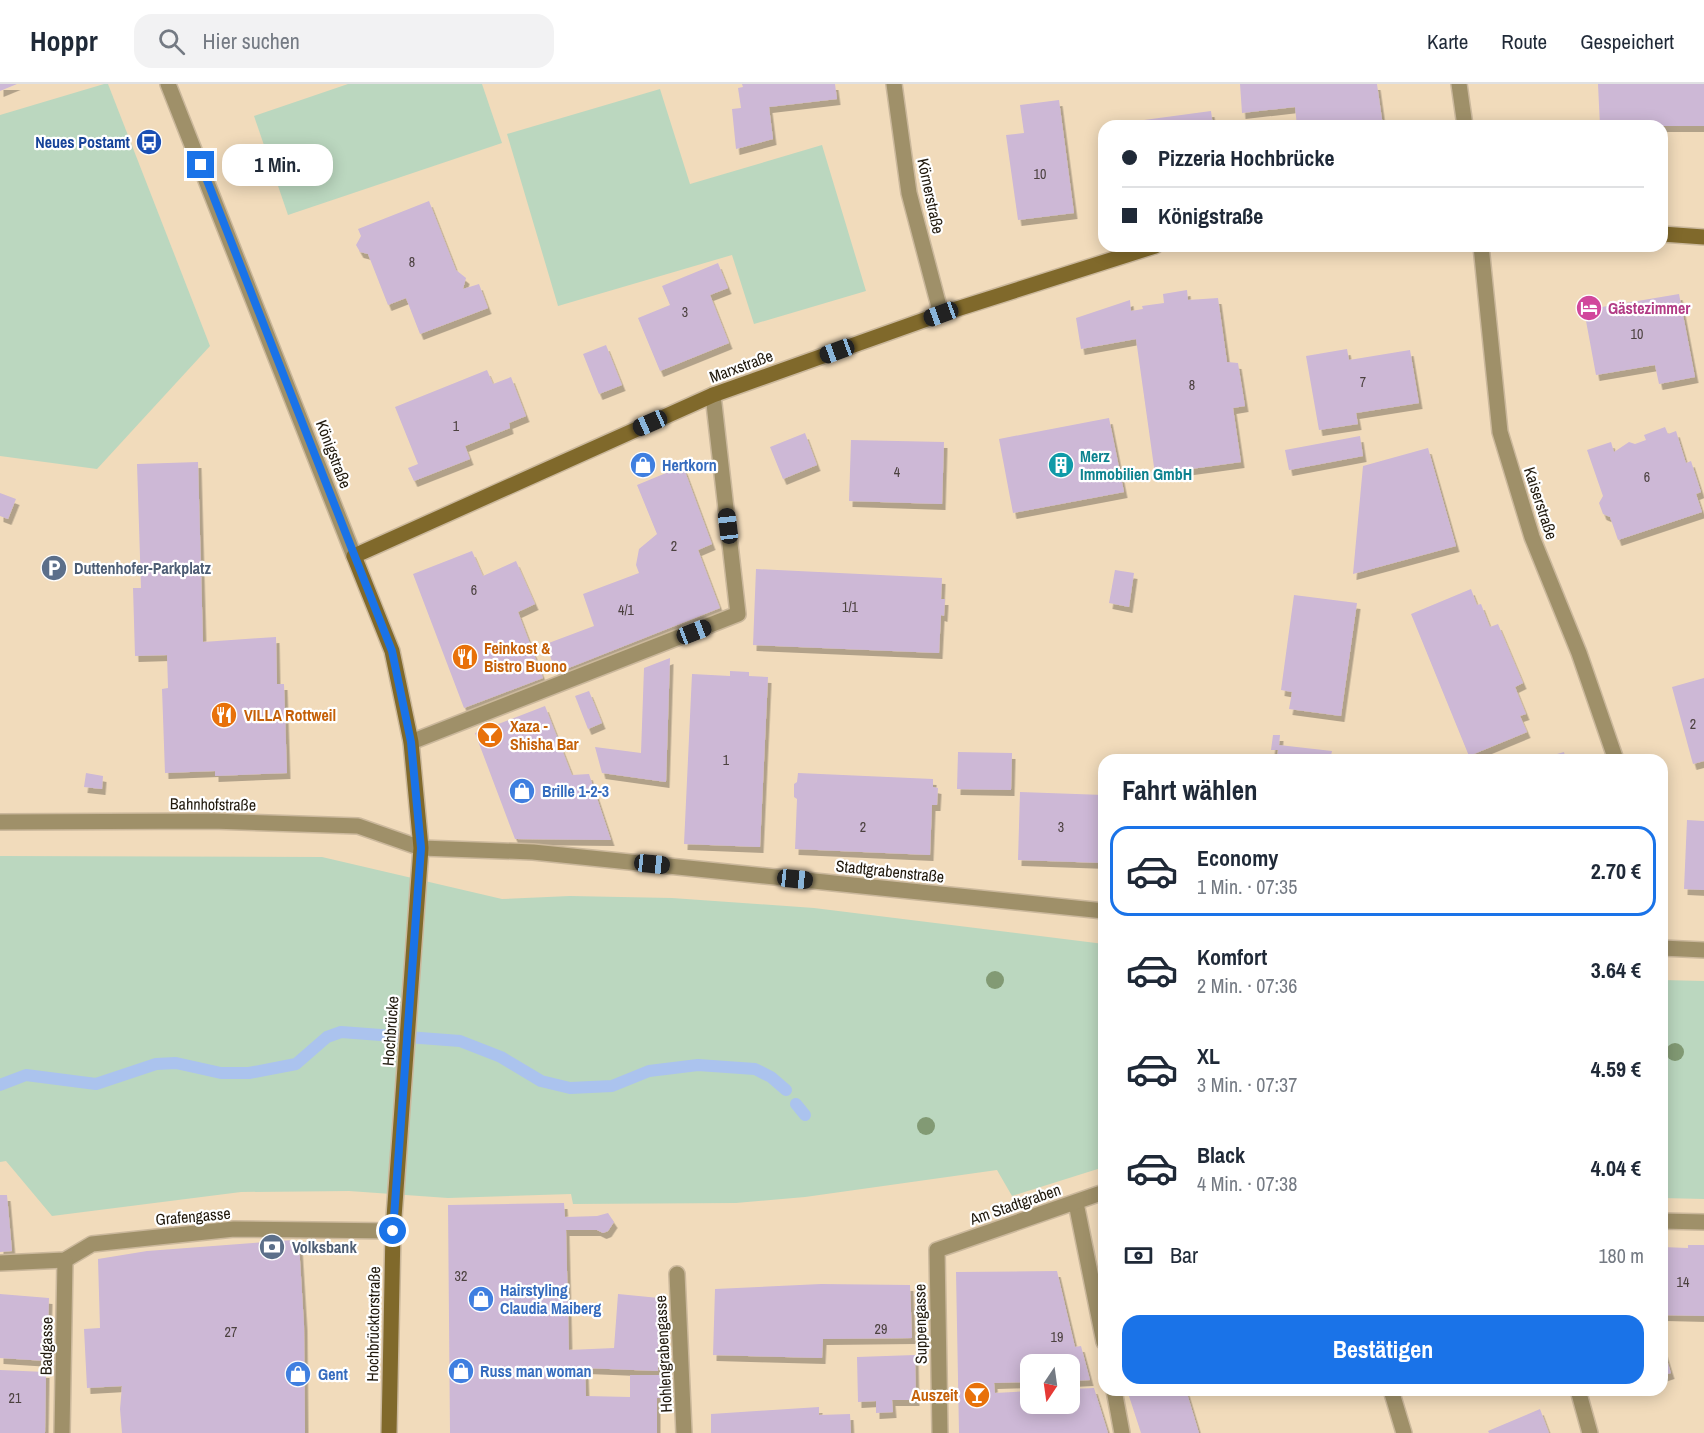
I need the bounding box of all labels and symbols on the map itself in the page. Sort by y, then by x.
bus stop icon: Neues Postamt [134,127,164,157]
place label: Neues Postamt [35,131,131,153]
callout: 1 Min. [222,144,333,186]
route end [187,151,214,178]
street label: Körnerstraße [912,156,950,236]
house number: 10 [1034,165,1046,183]
house number: 8 [409,253,415,271]
hotel icon: Gästezimmer [1574,293,1604,323]
place label: Gästezimmer [1608,297,1691,319]
car [921,299,961,329]
house number: 3 [682,303,688,321]
house number: 10 [1631,325,1643,343]
car [817,336,857,366]
street label: Marxstraße [706,344,776,388]
house number: 7 [1360,373,1366,391]
house number: 8 [1189,376,1195,394]
car [630,407,670,439]
street label: Königstraße [311,417,357,491]
house number: 1 [453,417,460,435]
place label: Merz Immobilien GmbH [1080,445,1192,485]
shop icon: Hertkorn [628,450,658,480]
building icon: Merz Immobilien GmbH [1046,450,1076,480]
place label: Hertkorn [662,454,717,476]
house number: 4 [894,463,901,481]
street label: Kaiserstraße [1519,464,1563,542]
house number: 6 [1644,468,1650,486]
car [717,507,739,545]
house number: 2 [671,537,677,555]
parking icon: Duttenhofer-Parkplatz [39,553,69,583]
place label: Duttenhofer-Parkplatz [74,557,211,579]
house number: 6 [471,581,477,599]
house number: 1/1 [842,598,859,616]
house number: 4/1 [618,601,635,619]
car [674,617,714,647]
place label: Feinkost & Bistro Buono [484,637,567,677]
restaurant icon: Feinkost & Bistro Buono [450,642,480,672]
restaurant icon: VILLA Rottweil [209,700,239,730]
place label: VILLA Rottweil [244,704,336,726]
place label: Xaza - Shisha Bar [510,715,579,755]
house number: 2 [1690,715,1696,733]
bar icon: Xaza - Shisha Bar [475,720,505,750]
house number: 1 [723,751,730,769]
shop icon: Brille 1-2-3 [507,776,537,806]
place label: Brille 1-2-3 [542,780,609,802]
street label: Bahnhofstraße [170,792,256,816]
house number: 2 [860,818,866,836]
house number: 3 [1058,818,1064,836]
car [633,853,671,875]
street label: Stadtgrabenstraße [835,854,945,888]
car [776,868,814,890]
street label: Hochbrücke [377,995,403,1067]
street label: Am Stadtgraben [966,1178,1063,1230]
street label: Grafengasse [155,1202,231,1230]
route start [379,1217,406,1244]
bank icon: Volksbank [257,1232,287,1262]
place label: Volksbank [292,1236,357,1258]
street label: Hochbrücktorstraße [361,1266,385,1382]
house number: 32 [455,1267,467,1285]
house number: 14 [1677,1273,1690,1291]
place label: Hairstyling Claudia Maiberg [500,1279,601,1319]
shop icon: Hairstyling Claudia Maiberg [466,1284,496,1314]
street label: Suppengasse [908,1284,932,1364]
street label: Hohlengrabengasse [649,1295,677,1413]
street label: Badgasse [34,1317,58,1375]
house number: 29 [875,1320,887,1338]
house number: 27 [225,1323,237,1341]
house number: 19 [1051,1328,1063,1346]
north arrow [1020,1354,1080,1414]
shop icon: Russ man woman [446,1356,476,1386]
shop icon: Gent [283,1359,313,1389]
place label: Russ man woman [480,1360,592,1382]
place label: Gent [318,1363,349,1385]
bar icon: Auszeit [962,1380,992,1410]
place label: Auszeit [911,1384,959,1406]
house number: 21 [9,1389,22,1407]

